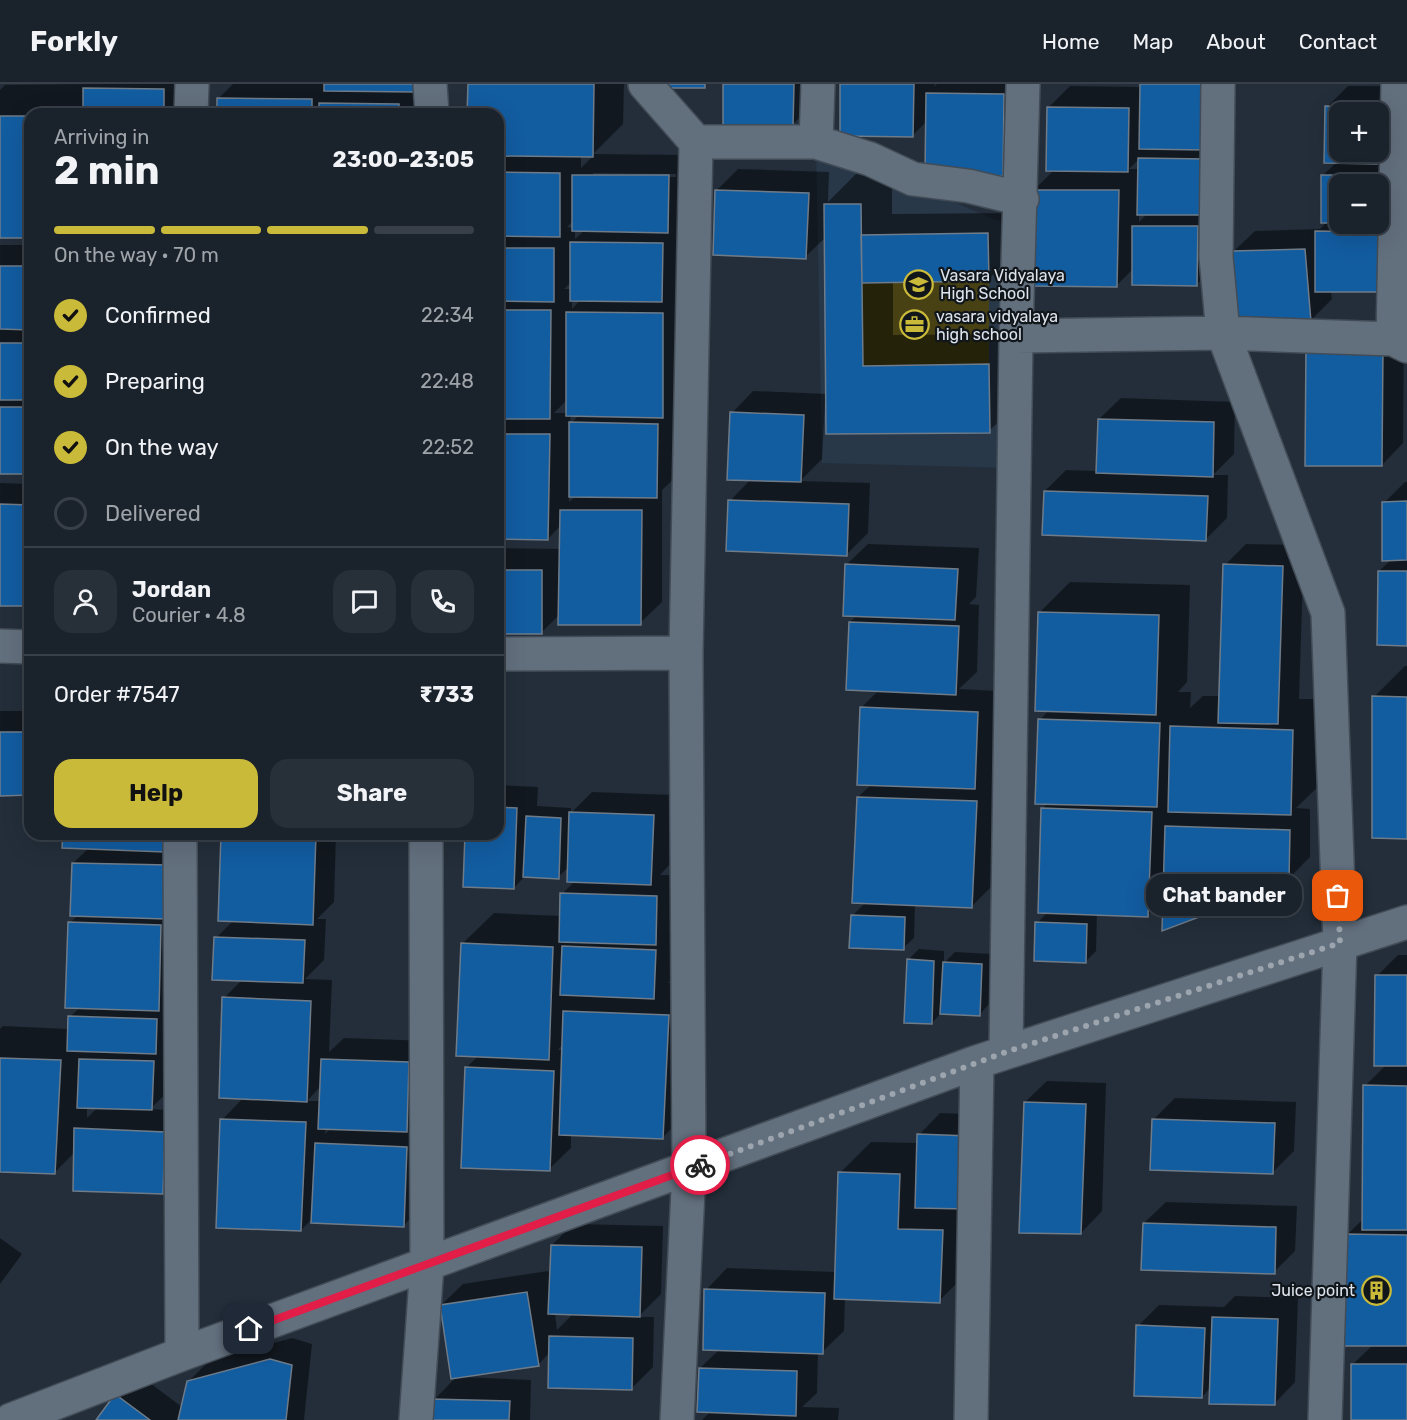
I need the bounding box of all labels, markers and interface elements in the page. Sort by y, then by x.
text: Forkly [30,25,118,58]
text: Home [1042,29,1099,54]
text: Map [1132,29,1173,54]
text: About [1206,29,1266,54]
text: Contact [1299,29,1377,54]
map controls [1329,102,1389,234]
button: + [1329,102,1389,162]
text: Arriving in [54,125,149,149]
text: 23:00–23:05 [333,146,474,173]
text: 2 min [54,148,160,194]
button: − [1329,174,1389,234]
text: On the way · 70 m [54,243,219,267]
place label: Vasara Vidyalaya High School [940,266,1065,303]
school or university icon: Vasara Vidyalaya High School [903,268,935,300]
icon: check [54,299,87,332]
text: Confirmed [105,302,211,329]
text: 22:34 [421,303,474,327]
place label: vasara vidyalaya high school [936,307,1058,344]
office icon: vasara vidyalaya high school [899,309,931,341]
icon: check [54,365,87,398]
text: Preparing [105,368,205,395]
text: 22:48 [420,369,474,393]
icon: check [54,431,87,464]
text: On the way [105,434,219,461]
text: 22:52 [422,435,474,459]
text: Delivered [105,500,201,527]
button: person [54,570,117,633]
button: chat [333,570,396,633]
button: phone [411,570,474,633]
text: Jordan [132,576,211,603]
text: Courier · 4.8 [132,603,246,627]
text: Order #7547 [54,681,180,708]
text: ₹733 [419,681,474,708]
button: Help [54,759,258,828]
button: Share [270,759,474,828]
pin [1312,870,1363,921]
callout: Chat bander [1146,875,1302,917]
icon: bag [1321,879,1354,912]
text: Chat bander [1162,883,1286,907]
courier [670,1135,730,1195]
icon: bike [684,1149,717,1182]
building icon: Juice point [1360,1274,1392,1306]
place label: Juice point [1271,1281,1355,1300]
pin [223,1303,274,1354]
icon: home [232,1312,265,1345]

